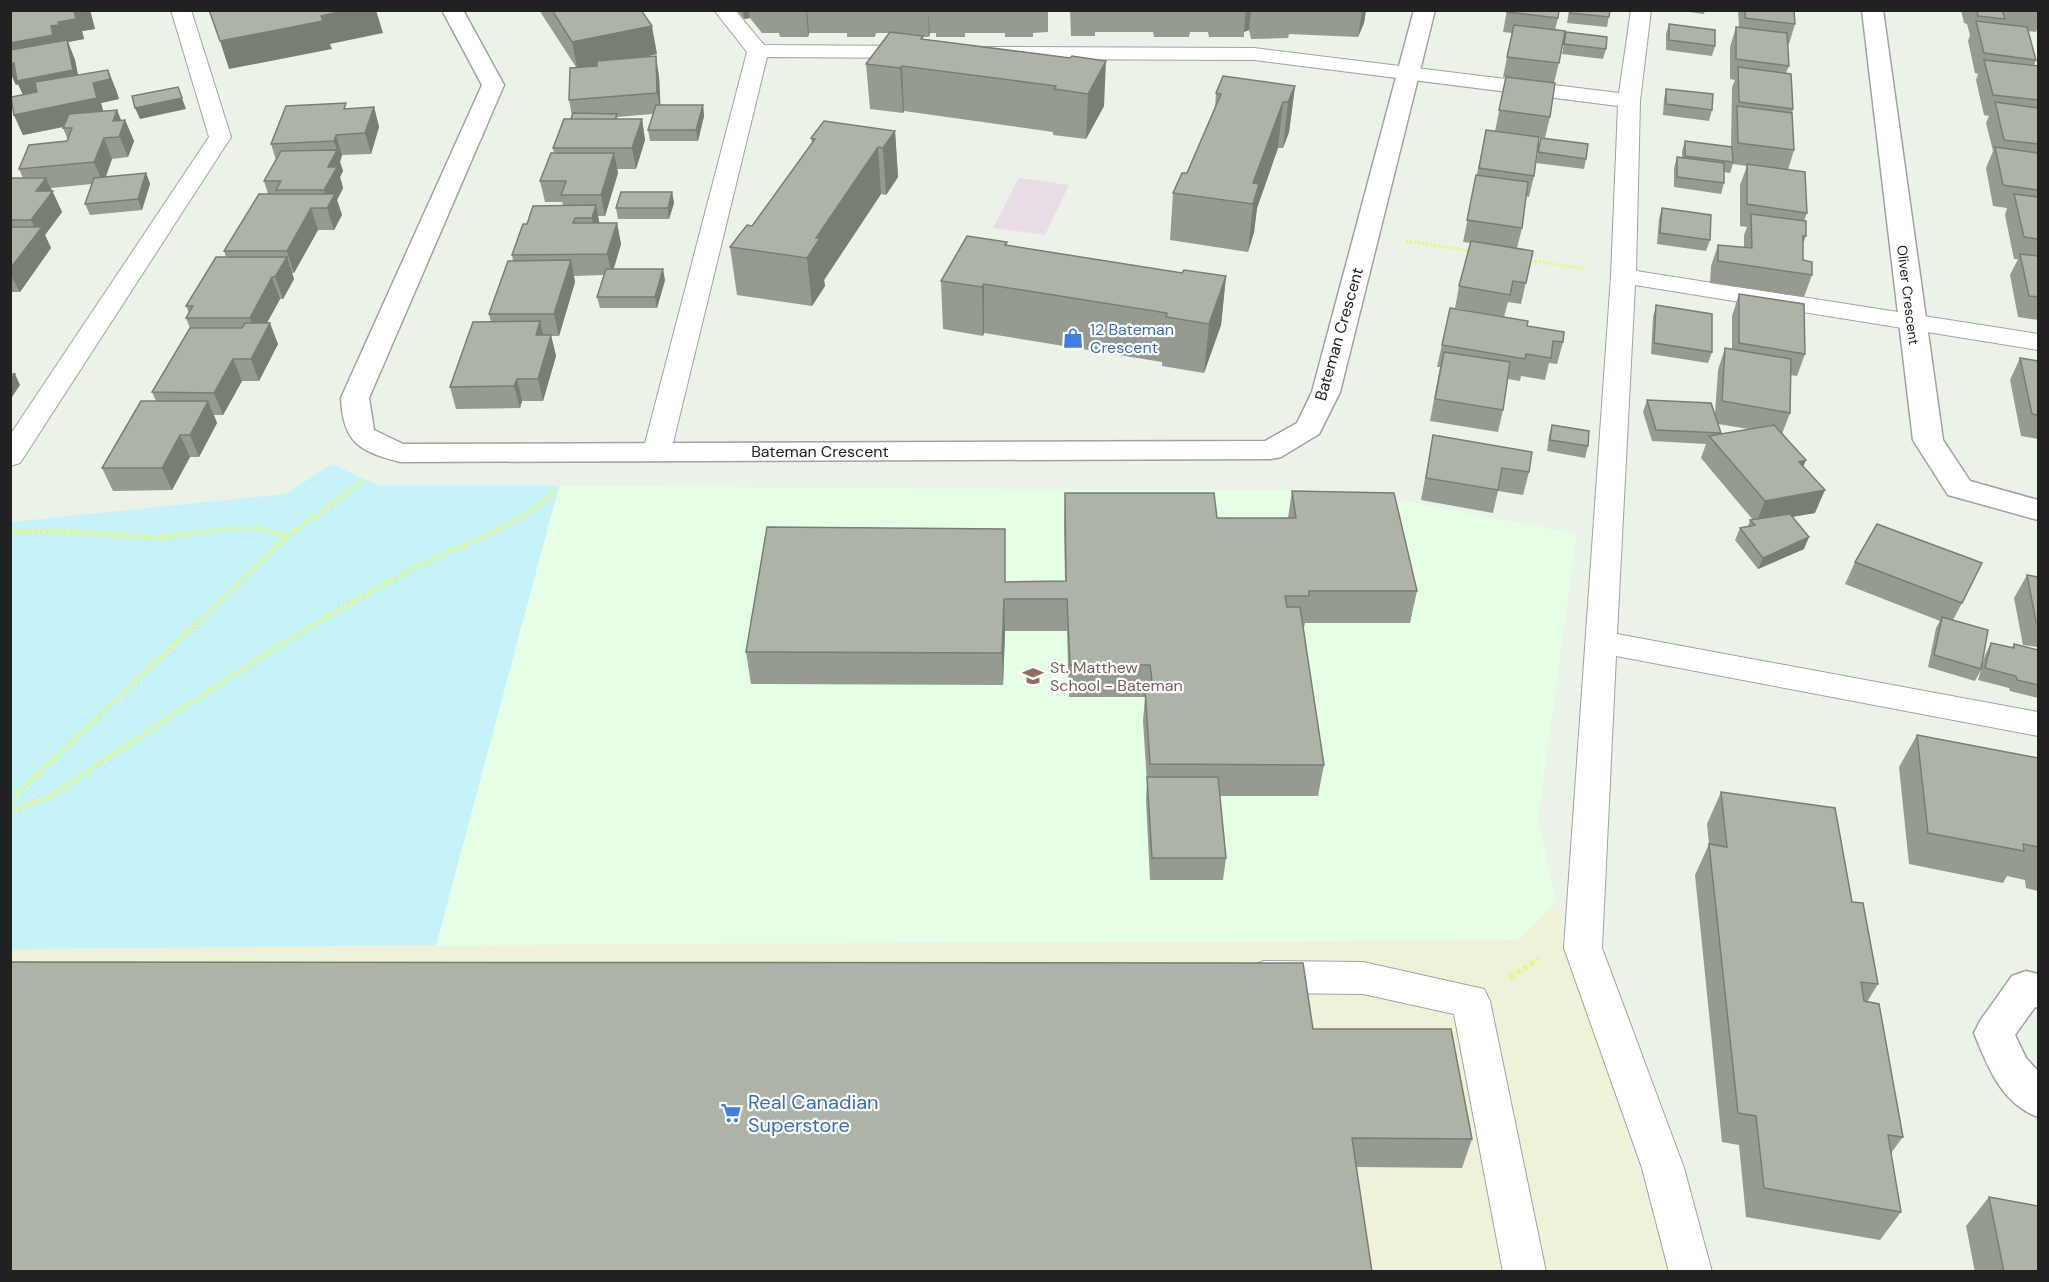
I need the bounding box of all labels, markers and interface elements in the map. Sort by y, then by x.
street label: Oliver Crescent [1893,244,1923,346]
street label: Bateman Crescent [1310,265,1368,403]
place label: 12 Bateman Crescent [1090,319,1174,358]
shop icon: 12 Bateman Crescent [1061,326,1085,350]
street label: Bateman Crescent [751,441,889,462]
place label: St. Matthew School - Bateman [1050,657,1183,696]
school or university icon: St. Matthew School - Bateman [1021,664,1045,688]
place label: Real Canadian Superstore [748,1089,879,1138]
supermarket icon: Real Canadian Superstore [719,1101,743,1125]

